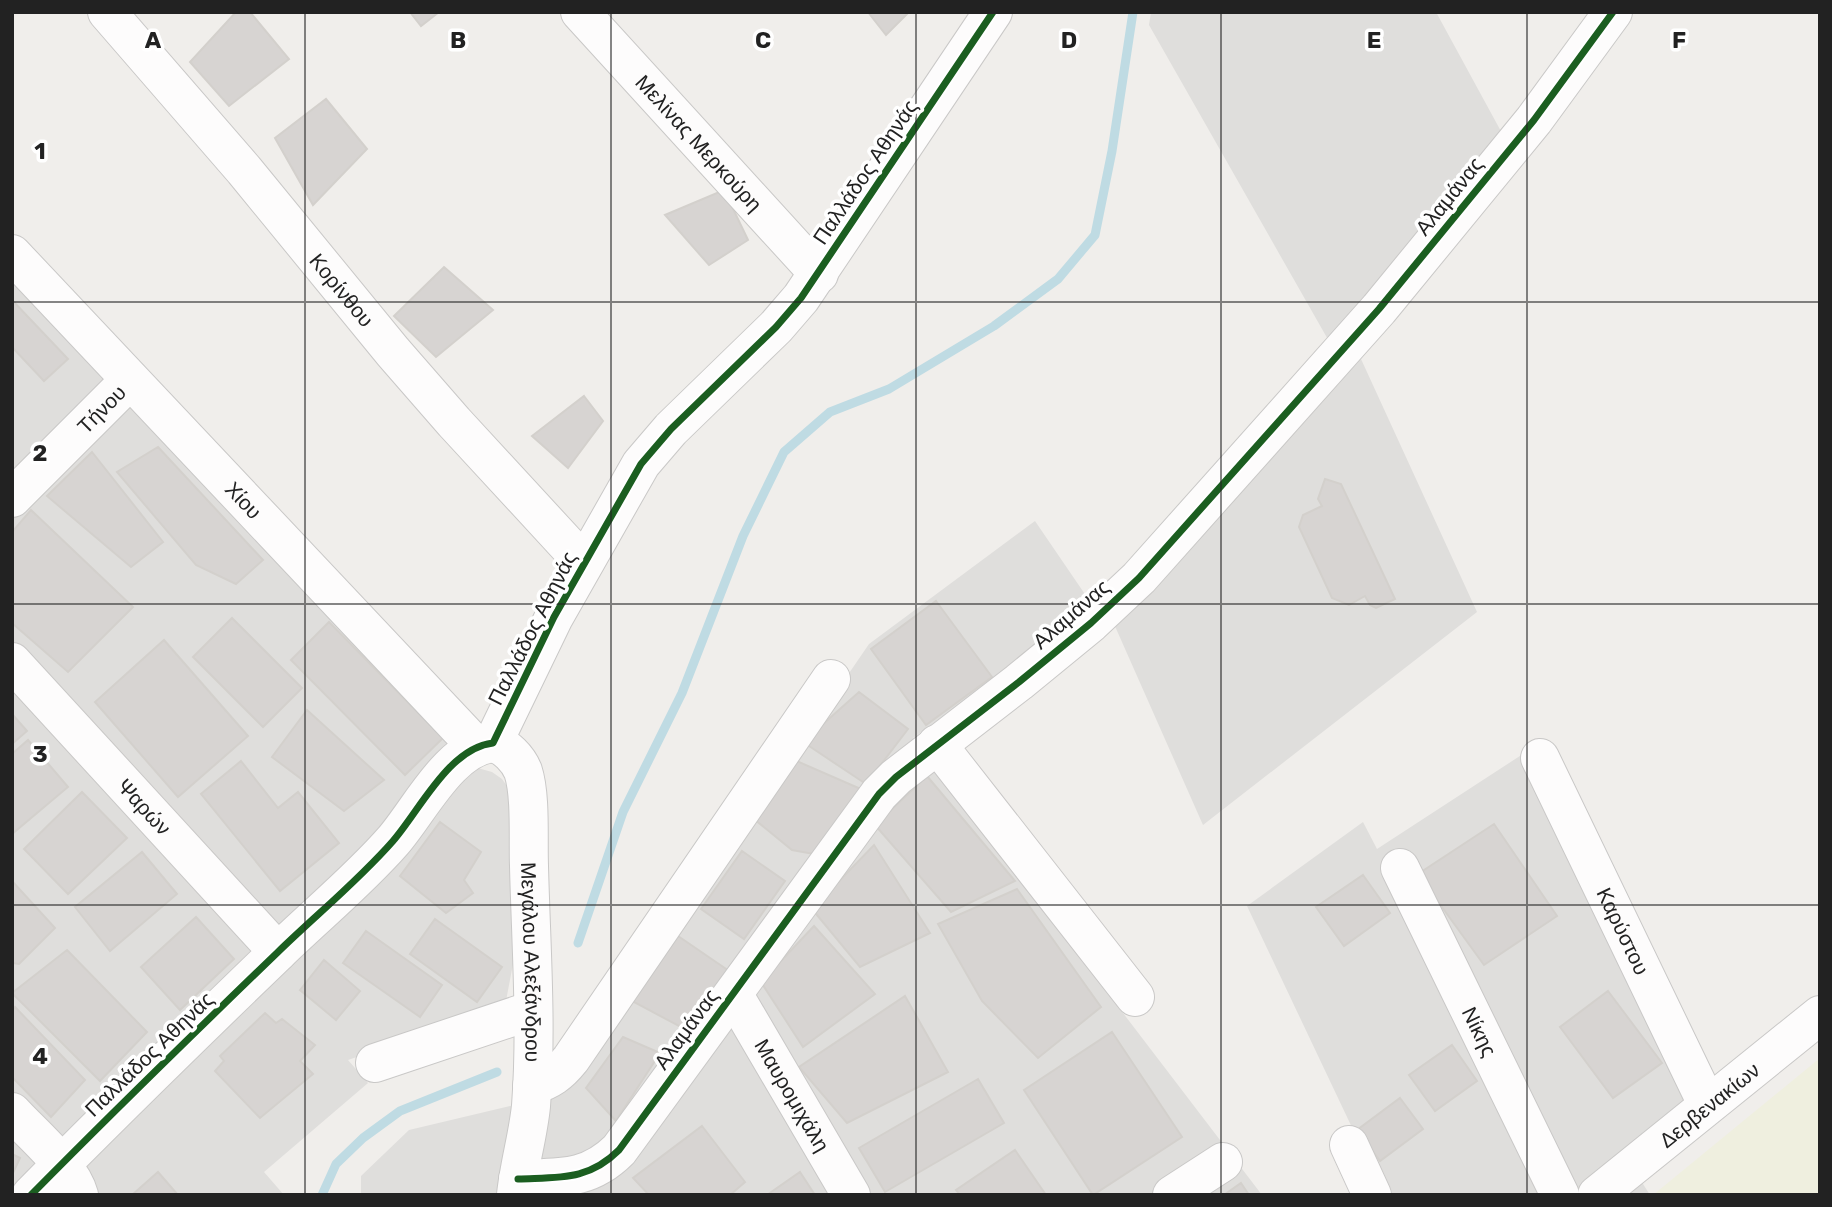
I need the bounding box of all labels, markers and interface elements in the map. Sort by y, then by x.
text: A [145,26,162,54]
text: B [450,26,466,54]
text: C [755,26,771,54]
text: D [1061,26,1077,54]
text: E [1367,26,1381,54]
text: F [1672,26,1686,54]
street label: Μελίνας Μερκούρη [631,69,768,216]
street label: Παλλάδος Αθηνάς [807,95,923,249]
text: 1 [34,137,46,165]
street label: Αλαμάνας [1410,152,1488,240]
street label: Κορίνθου [305,248,379,332]
street label: Τήνου [72,379,131,438]
text: 2 [33,439,47,467]
street label: Χίου [220,476,267,524]
street label: Παλλάδος Αθηνάς [483,547,581,709]
street label: Αλαμάνας [1028,574,1114,654]
text: 3 [32,740,48,768]
street label: Ψαρών [112,773,177,840]
street label: Μεγάλου Αλεξάνδρου [516,862,546,1062]
street label: Καρύστου [1592,883,1655,978]
street label: Αλαμάνας [648,984,724,1074]
street label: Παλλάδος Αθηνάς [80,986,218,1122]
street label: Νίκης [1457,1003,1503,1060]
street label: Μαυρομιχάλη [750,1034,835,1156]
text: 4 [32,1042,48,1070]
street label: Δερβενακίων [1654,1057,1764,1152]

